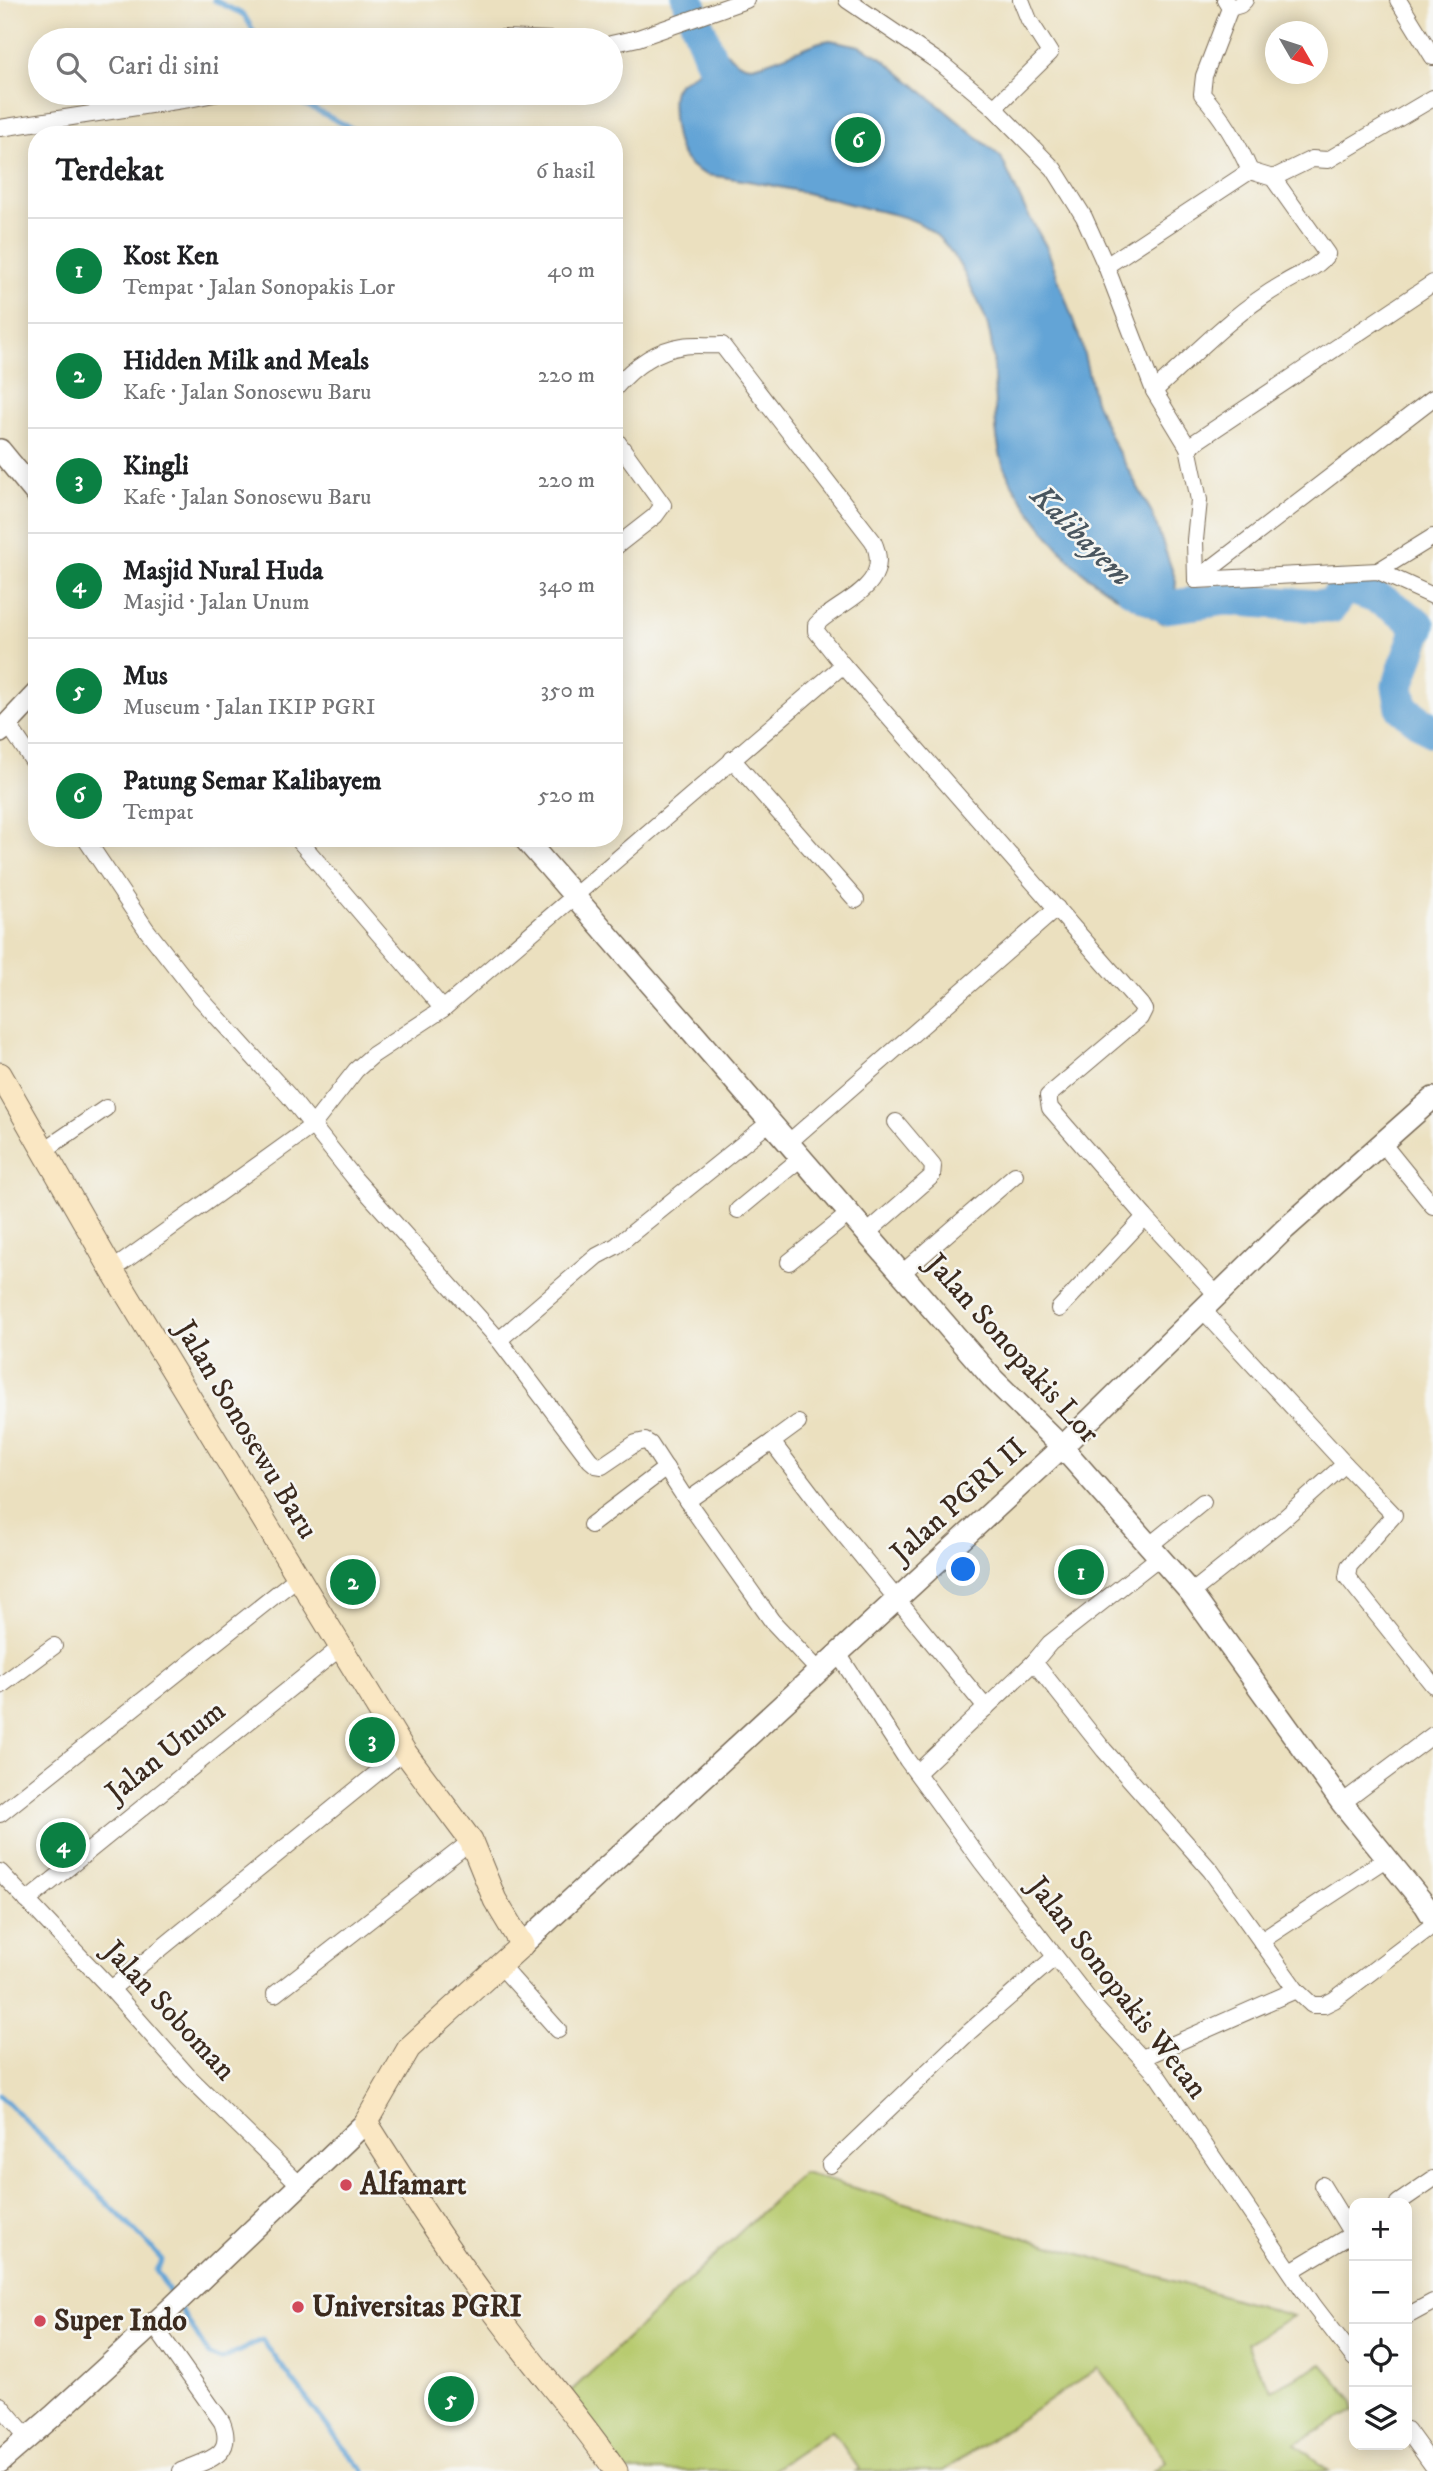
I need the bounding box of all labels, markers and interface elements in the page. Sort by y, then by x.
north arrow [1265,21,1328,84]
search box [28,28,623,105]
icon: search [52,48,90,86]
text: Cari di sini [108,50,219,83]
pin: 6 [835,114,881,166]
text: Terdekat [56,153,164,190]
text: 6 hasil [536,157,595,186]
text: Kost Ken [123,240,219,273]
text: 1 [75,256,83,285]
text: 40 m [547,256,595,285]
text: Tempat · Jalan Sonopakis Lor [123,273,395,302]
text: Hidden Milk and Meals [123,345,369,378]
text: 2 [73,361,85,390]
text: 220 m [538,361,595,390]
text: Kafe · Jalan Sonosewu Baru [123,378,371,407]
text: Kingli [123,450,189,483]
text: 3 [75,466,83,495]
text: 220 m [538,466,595,495]
water label: Kalibayem [1021,476,1141,596]
text: Kafe · Jalan Sonosewu Baru [123,483,371,512]
text: Masjid Nural Huda [123,555,323,588]
text: 4 [72,571,86,600]
text: 340 m [539,571,595,600]
text: Masjid · Jalan Unum [123,588,309,617]
text: Mus [123,660,168,693]
text: 5 [73,676,85,705]
text: 350 m [540,676,595,705]
text: Museum · Jalan IKIP PGRI [123,693,375,722]
text: Patung Semar Kalibayem [123,765,382,798]
text: 6 [73,781,85,810]
text: 520 m [538,781,595,810]
text: Tempat [123,798,194,827]
street label: Jalan Sonopakis Lor [915,1244,1107,1452]
street label: Jalan Sonosewu Baru [165,1311,326,1546]
street label: Jalan PGRI II [881,1430,1034,1574]
pin: 1 [1058,1546,1104,1598]
your location [946,1552,980,1586]
pin: 2 [330,1556,376,1608]
street label: Jalan Unum [96,1693,233,1813]
pin: 3 [349,1714,395,1766]
pin: 4 [40,1819,86,1871]
street label: Jalan Sonopakis Wetan [1017,1867,1215,2107]
street label: Jalan Soboman [93,1931,243,2089]
place label: Alfamart [359,2167,467,2204]
marker: Alfamart [338,2177,354,2193]
map controls [1349,2198,1412,2450]
button: + [1349,2198,1412,2261]
button: − [1349,2261,1412,2324]
place label: Universitas PGRI [312,2289,522,2326]
marker: Universitas PGRI [290,2299,306,2315]
place label: Super Indo [54,2303,187,2340]
marker: Super Indo [32,2313,48,2329]
button: locate [1349,2324,1412,2387]
pin: 5 [428,2373,474,2425]
button: layers [1349,2387,1412,2450]

